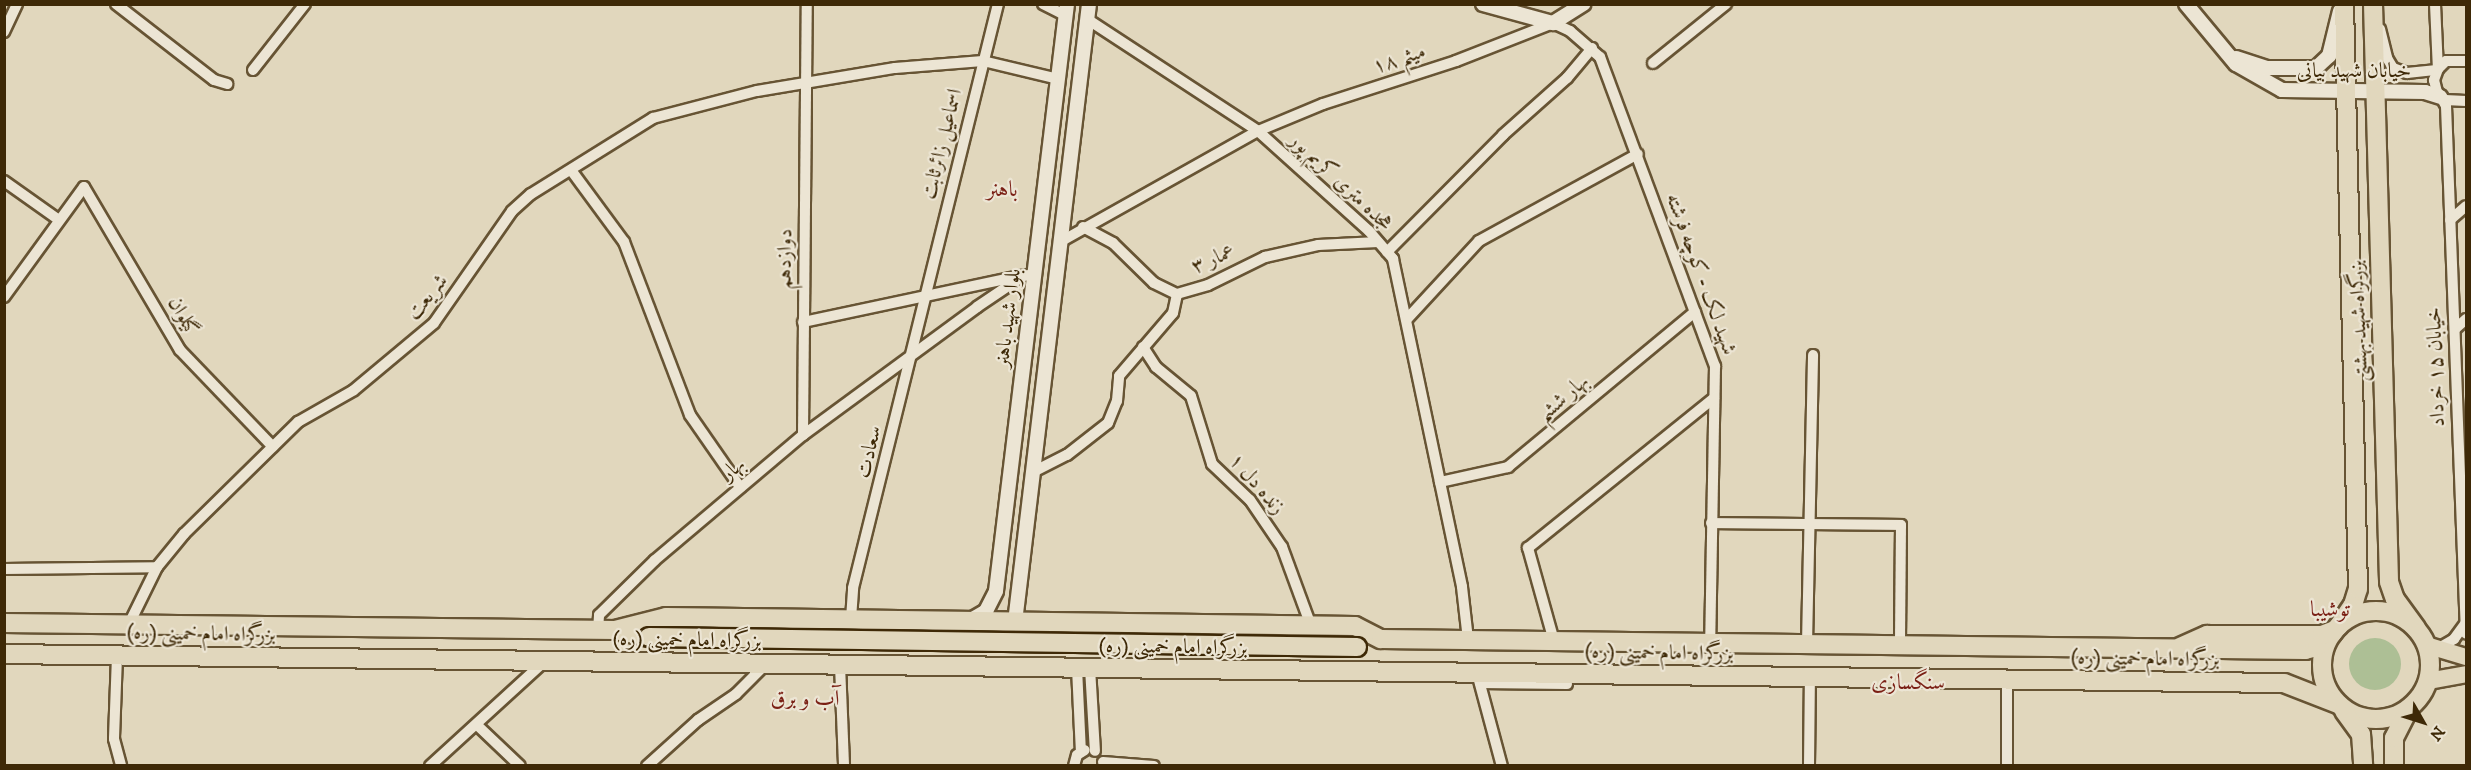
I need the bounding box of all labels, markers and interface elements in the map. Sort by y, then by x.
street label: میثم ۱۸ [1369,39,1429,79]
street label: خیابان شهید بیانی [2297,58,2411,84]
street label: اسماعیل زائرثابت [916,86,968,202]
street label: هجده متری کریم پور [1284,128,1398,236]
district label: باهنر [986,177,1018,203]
street label: شهید لک - کوچه فرشته [1660,190,1742,358]
street label: دوازدهم [772,228,798,290]
street label: عمار ۳ [1187,239,1239,279]
street label: بزرگراه شهید بهشتی [2344,260,2374,382]
street label: بلوار شهید باهنر [989,267,1027,369]
street label: شریعت [401,269,453,325]
street label: گیلوان [162,292,204,340]
street label: خیابان ۱۵ خرداد [2421,307,2451,427]
street label: بهار ششم [1532,369,1594,427]
street label: سعادت [851,423,887,481]
street label: زنده دل ۱ [1223,448,1291,520]
street label: بهار [716,452,750,486]
district label: توشیبا [2310,597,2350,623]
street label: بزرگراه امام خمینی (ره) [126,620,276,648]
street label: بزرگراه امام خمینی (ره) [612,626,762,654]
street label: بزرگراه امام خمینی (ره) [1098,633,1248,661]
street label: بزرگراه امام خمینی (ره) [1584,639,1734,667]
street label: بزرگراه امام خمینی (ره) [2070,645,2220,673]
district label: سنگسازی [1871,670,1945,696]
district label: آب و برق [771,686,839,712]
north arrow [2393,692,2453,752]
text: N [2425,722,2449,745]

